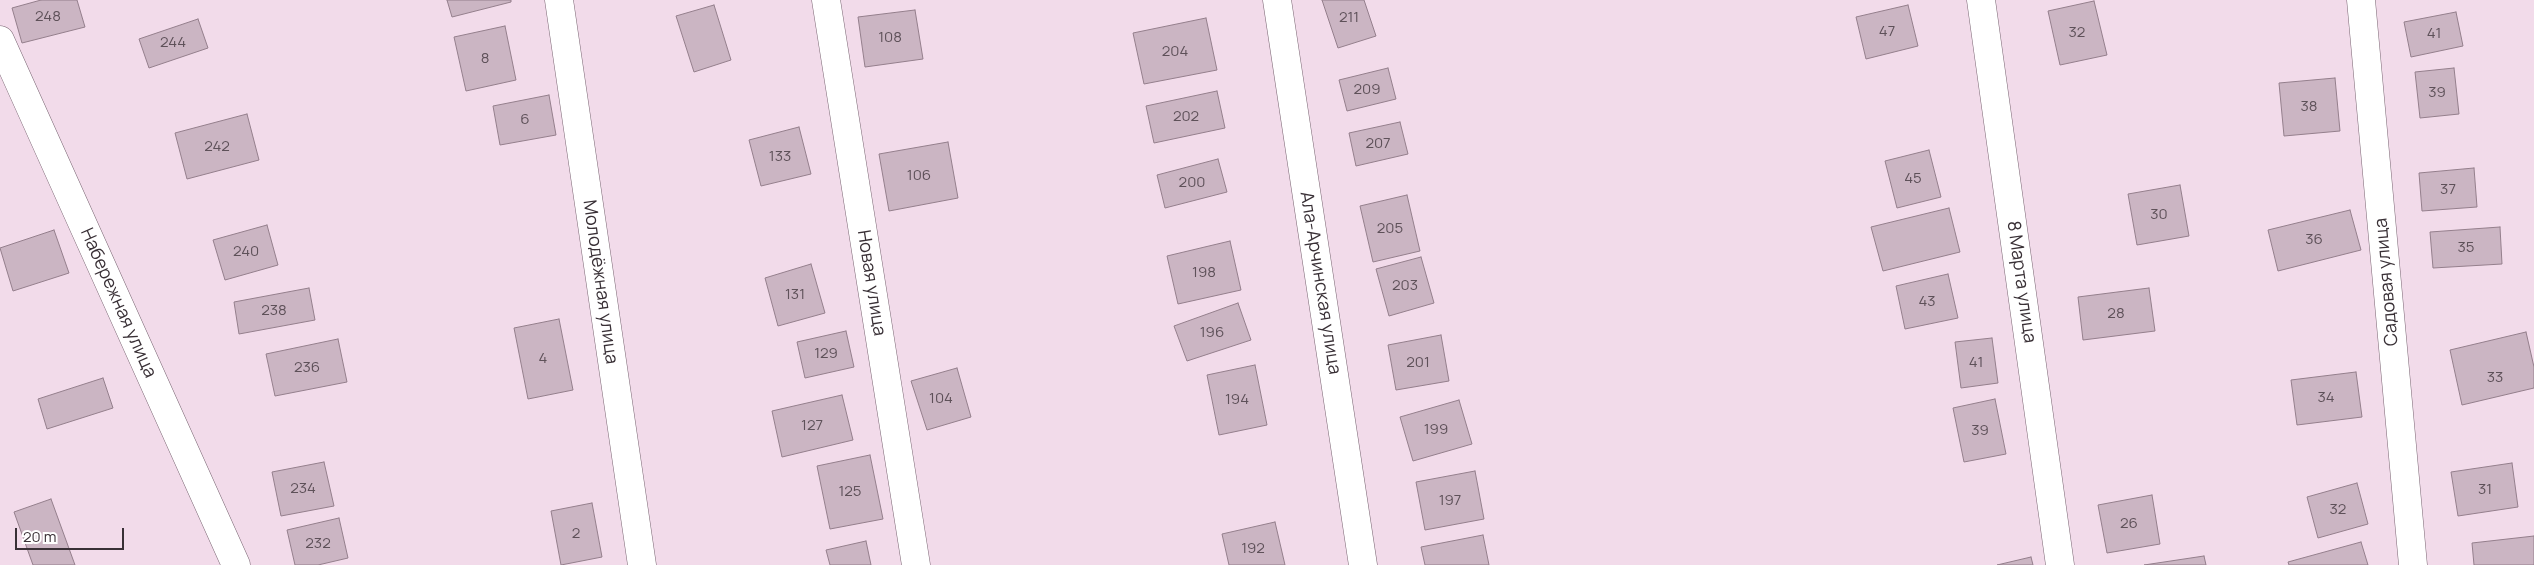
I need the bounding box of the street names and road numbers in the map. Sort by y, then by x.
street label: Ала-Арчинская улица [1295,190,1345,376]
street label: Молодёжная улица [578,199,622,365]
street label: Садовая улица [2371,217,2403,347]
street label: 8 Марта улица [2002,220,2040,344]
street label: Набережная улица [75,225,161,381]
street label: Новая улица [852,228,890,338]

